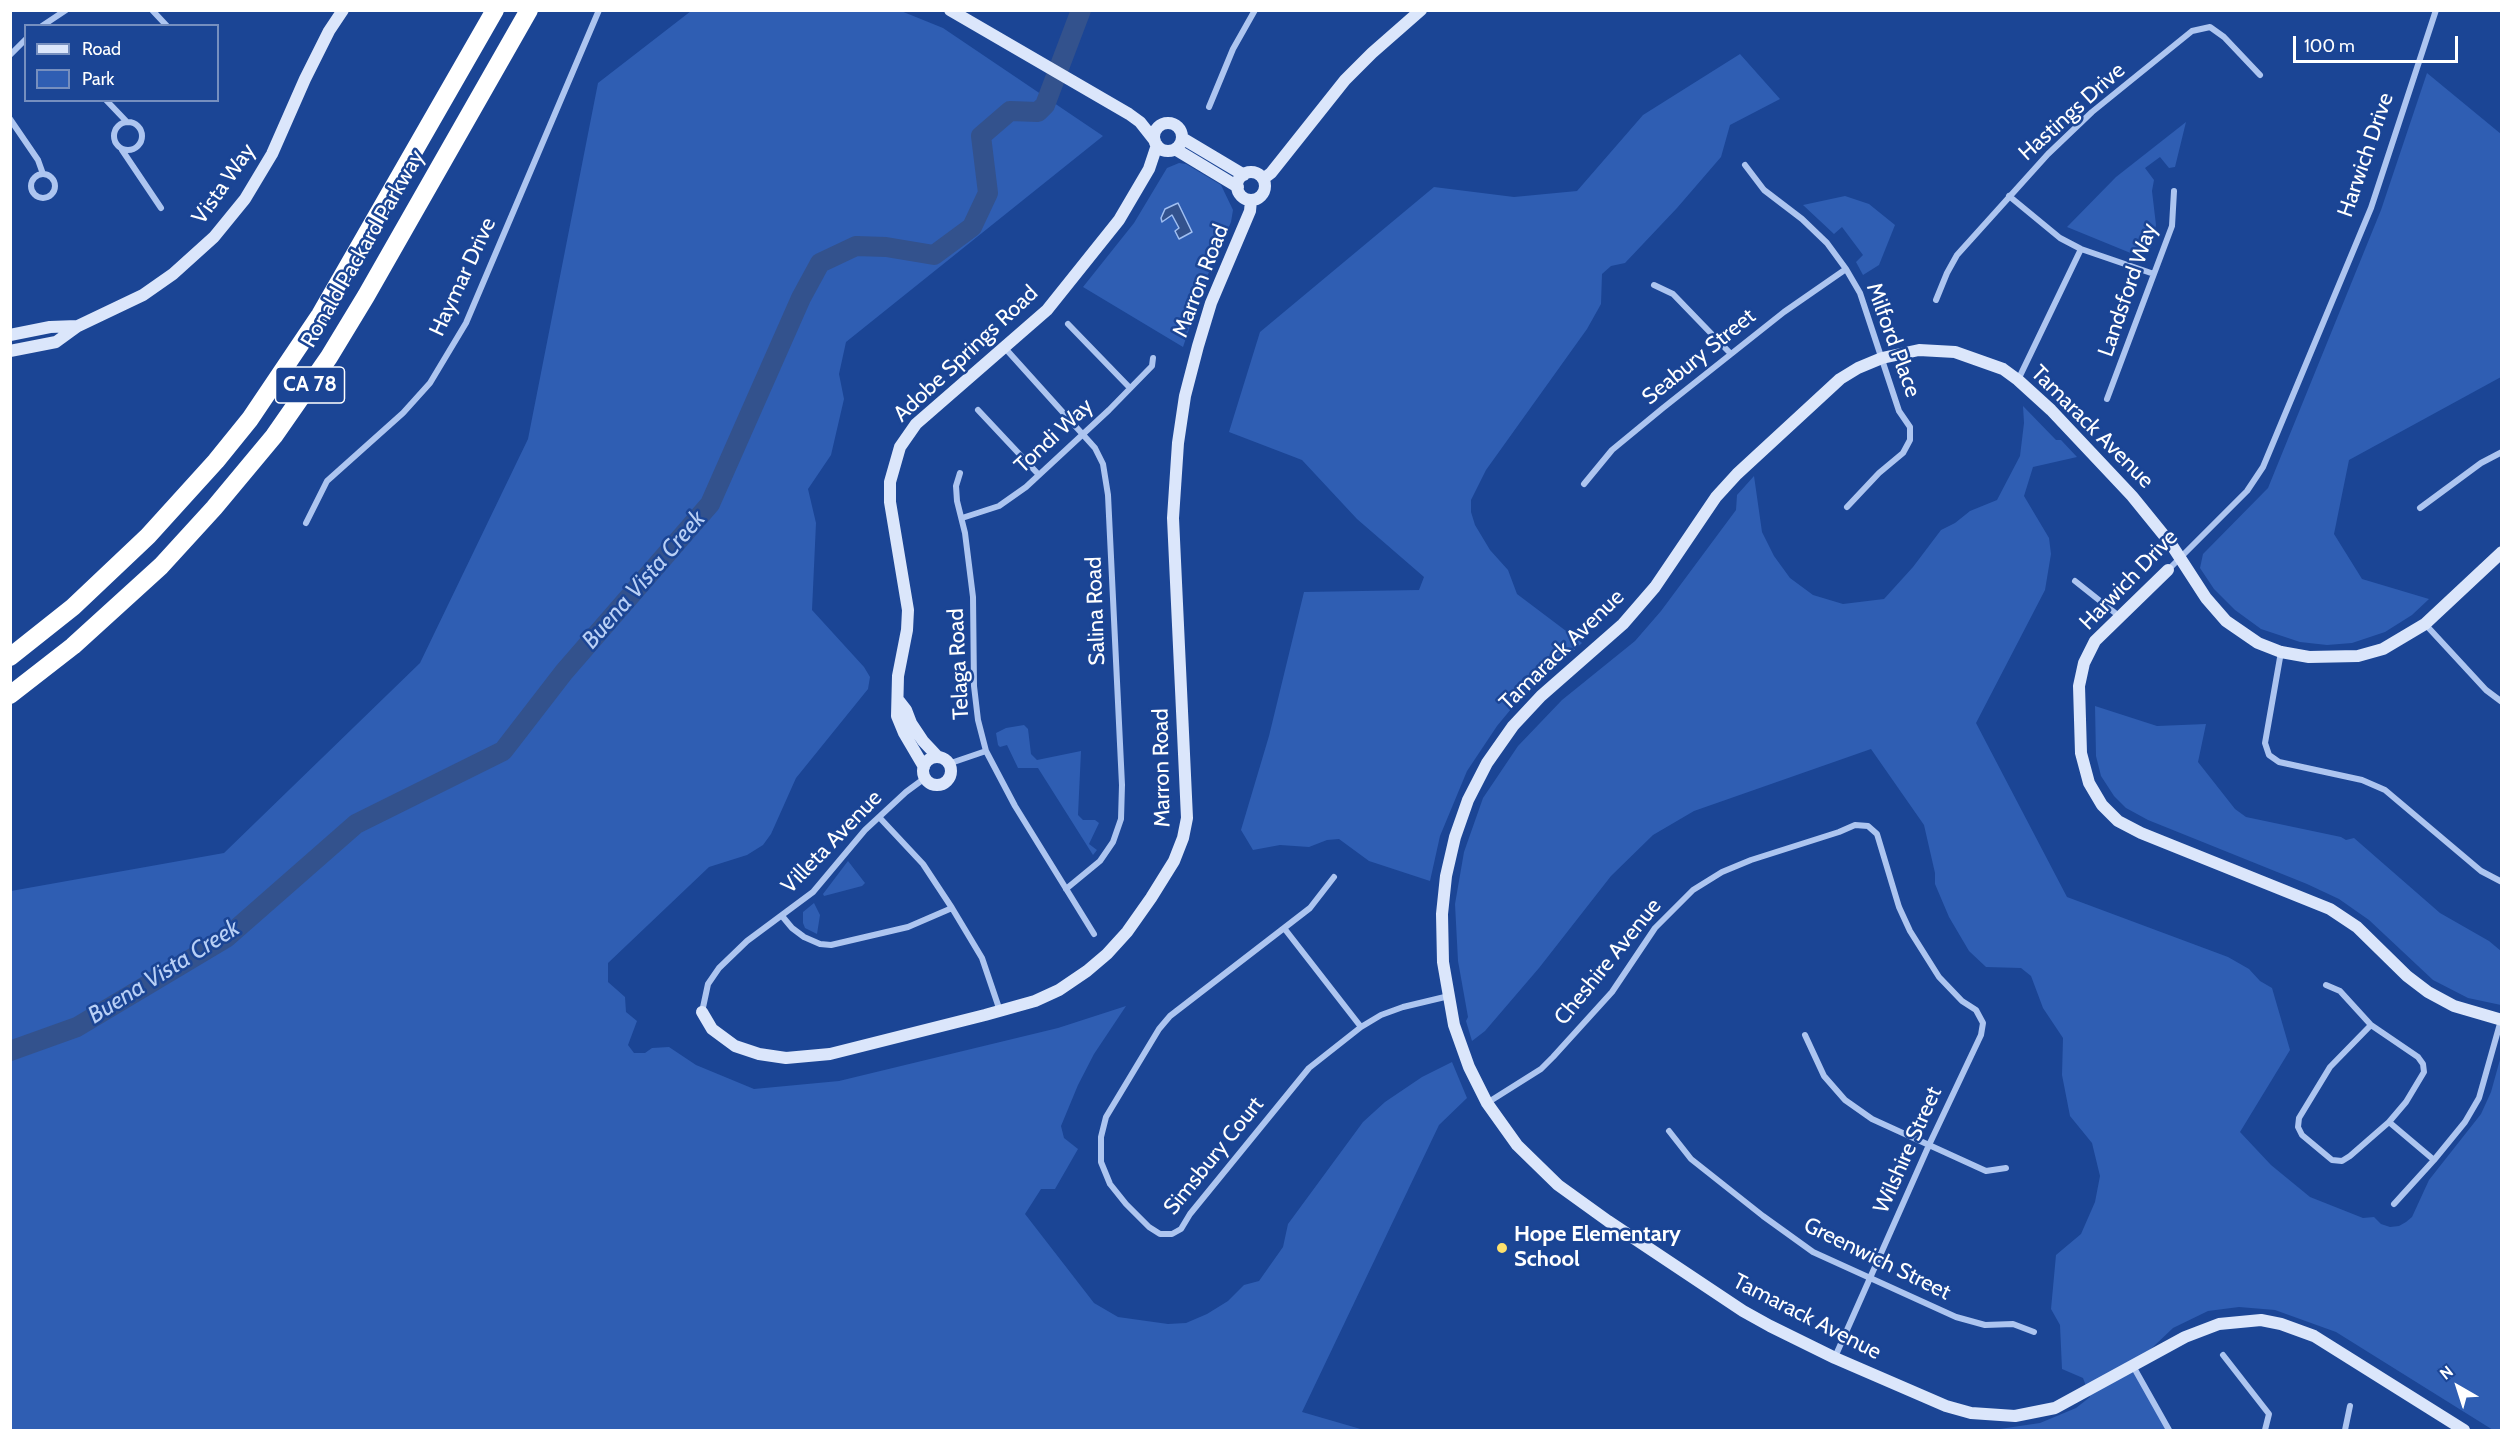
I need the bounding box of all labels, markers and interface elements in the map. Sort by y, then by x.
legend [24,24,219,102]
scale bar [2296,24,2461,62]
text: 100 m [2304,35,2355,57]
text: Road [82,38,121,60]
street label: Hastings Drive [2013,57,2131,167]
text: Park [82,68,114,90]
street label: Harwich Drive [2332,89,2400,221]
street label: Vista Way [187,139,261,229]
street label: Ronald Packard Parkway [296,146,430,352]
street label: Haymar Drive [424,214,502,340]
street label: Landsford Way [2093,220,2163,360]
street label: Marron Road [1167,221,1235,341]
street label: Milford Place [1860,279,1926,401]
street label: Adobe Springs Road [888,280,1044,428]
street label: Seabury Street [1637,303,1761,411]
street label: Tamarack Avenue [2025,360,2159,494]
road number: CA 78 [276,367,344,403]
street label: Tondi Way [1009,393,1099,479]
water label: Buena Vista Creek [576,505,712,655]
street label: Harwich Drive [2074,524,2184,636]
street label: Salina Road [1081,556,1111,666]
street label: Tamarack Avenue [1494,584,1630,716]
street label: Telaga Road [943,608,975,720]
street label: Marron Road [1148,708,1176,828]
street label: Villeta Avenue [776,785,888,899]
street label: Cheshire Avenue [1549,893,1667,1031]
water label: Buena Vista Creek [83,914,245,1030]
street label: Wilshire Street [1868,1083,1948,1217]
street label: Simsbury Court [1159,1092,1269,1220]
street label: Greenwich Street [1799,1212,1955,1306]
place label: Hope Elementary School [1514,1222,1681,1274]
marker: Hope Elementary School [1495,1241,1509,1255]
street label: Tamarack Avenue [1729,1268,1885,1366]
north arrow [2428,1357,2488,1417]
text: N [2436,1362,2457,1384]

